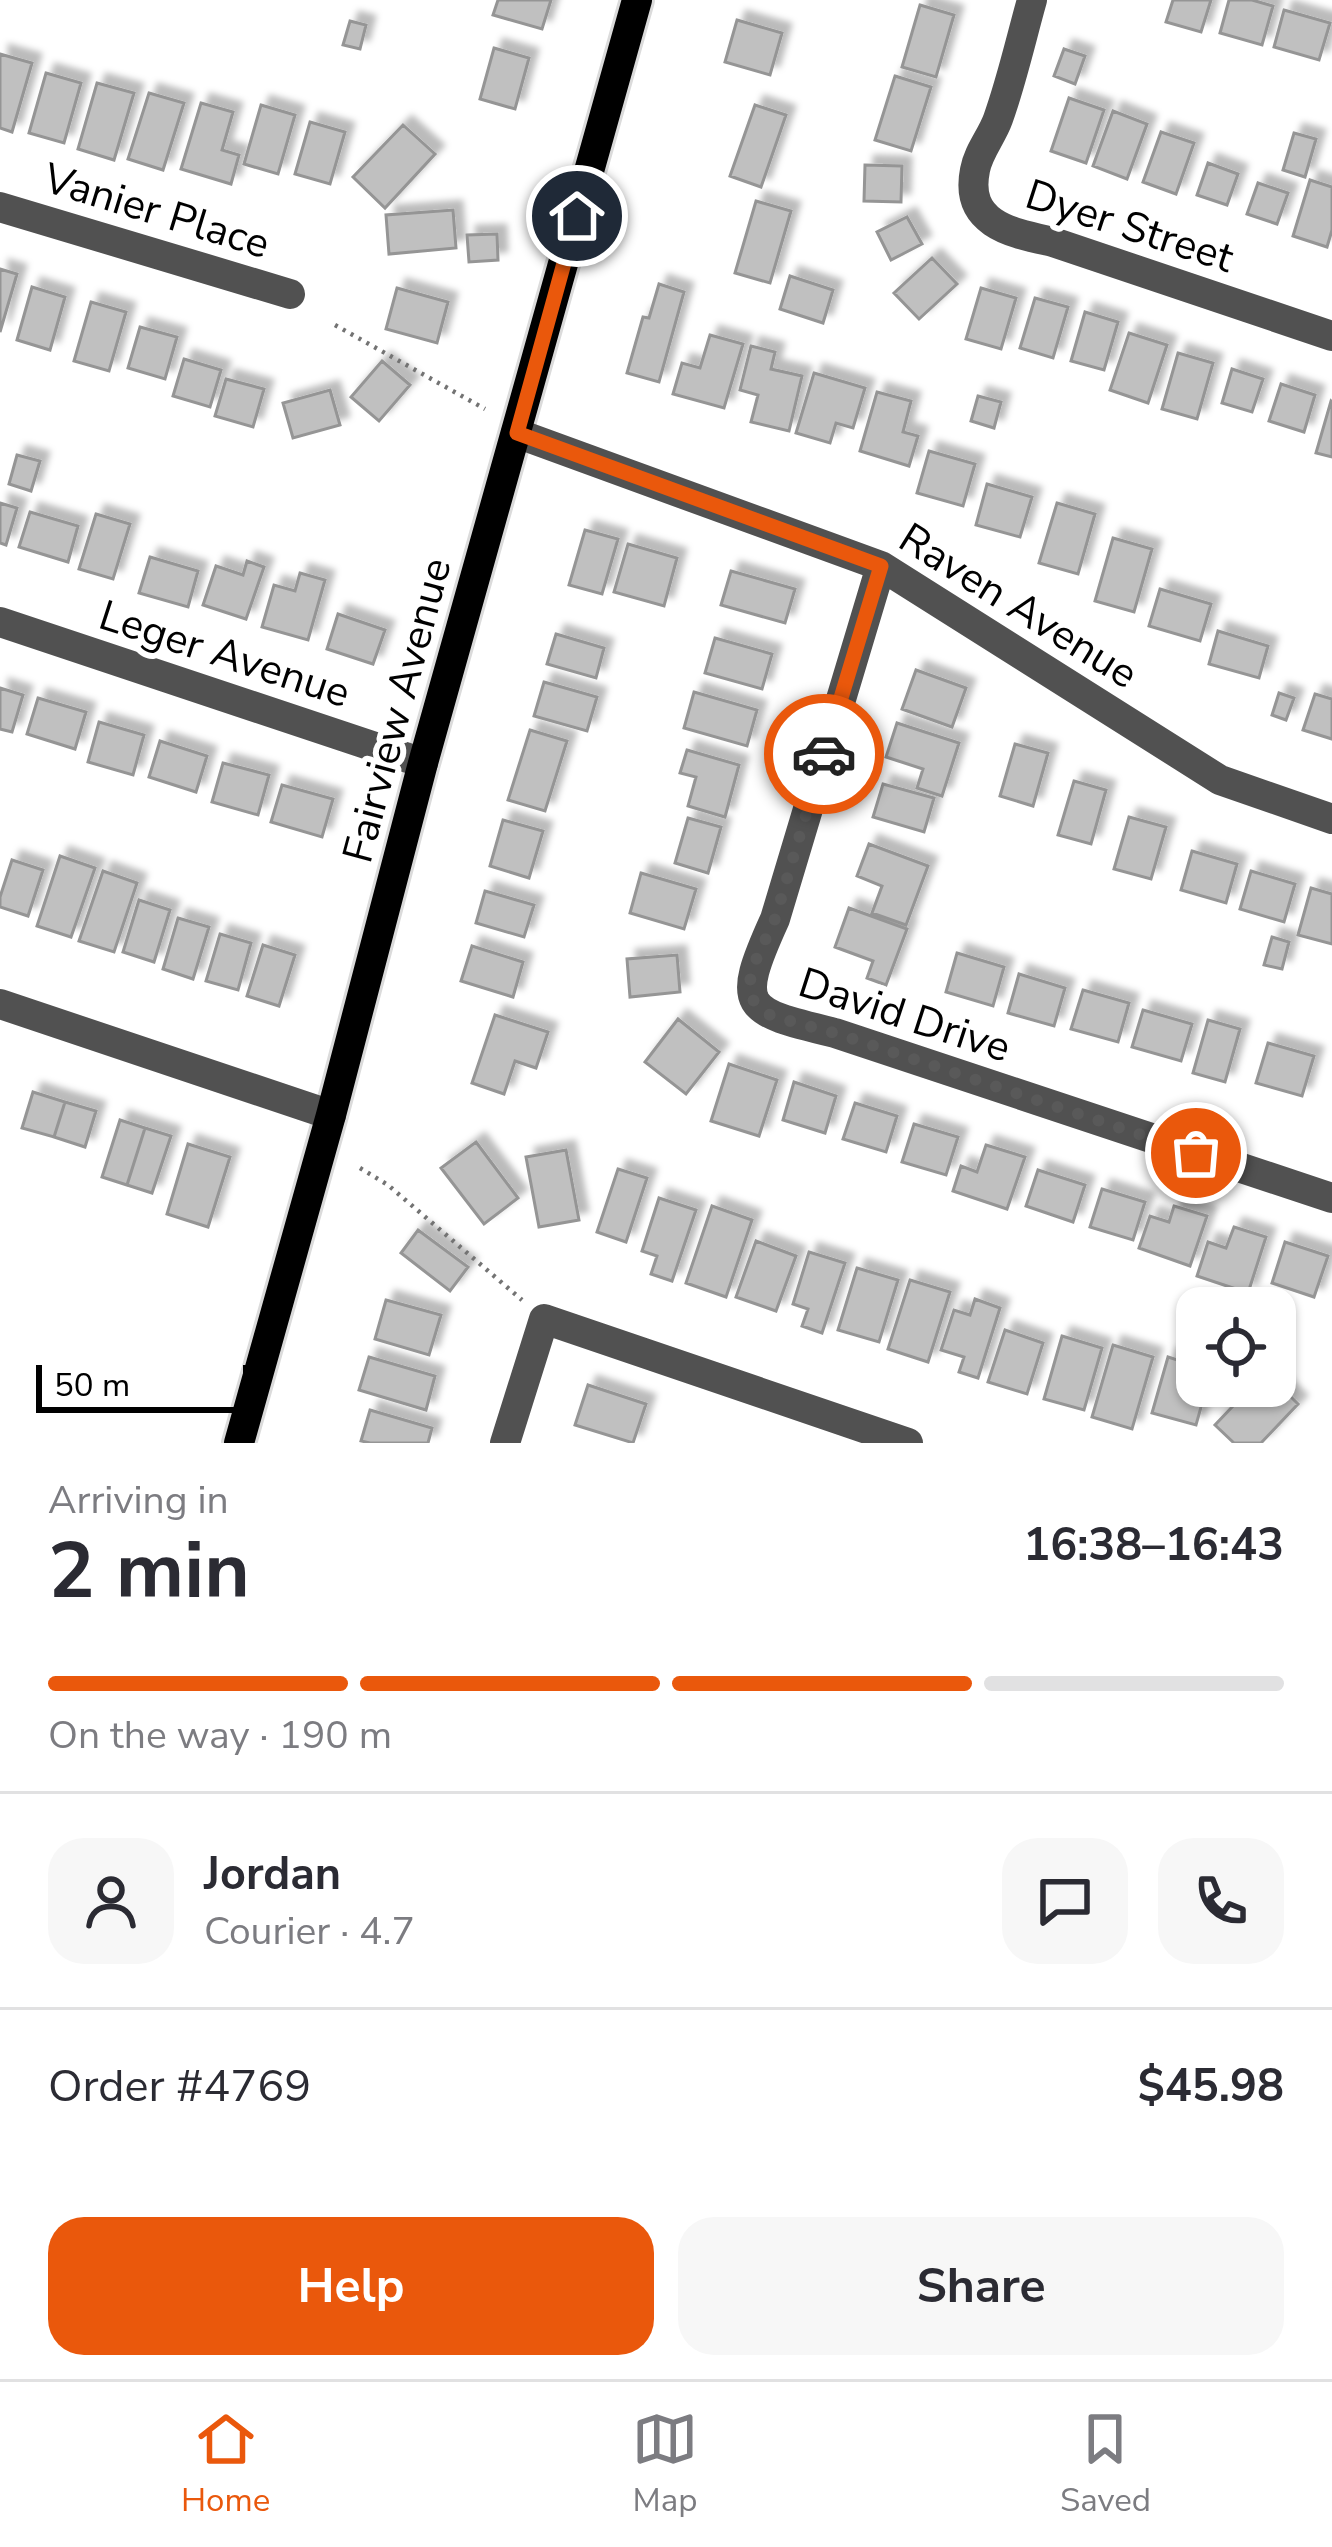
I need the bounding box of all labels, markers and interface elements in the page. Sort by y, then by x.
street label: Vanier Place [36,150,276,273]
pin [526,165,628,267]
street label: Dyer Street [1018,166,1241,287]
icon: home [544,183,610,249]
street label: Raven Avenue [888,510,1148,702]
street label: Fairview Avenue [329,552,465,869]
street label: Leger Avenue [92,587,357,722]
courier [764,694,884,814]
icon: car [791,721,857,787]
street label: David Drive [791,954,1018,1076]
pin [1145,1102,1247,1204]
icon: bag [1163,1120,1229,1186]
map controls [1176,1287,1296,1407]
button: locate [1176,1287,1296,1407]
scale bar [36,1359,249,1412]
text: 50 m [54,1363,130,1408]
text: Arriving in [48,1474,229,1527]
text: 16:38–16:43 [1023,1515,1284,1576]
text: 2 min [48,1518,250,1625]
text: On the way · 190 m [48,1709,392,1762]
button: person [48,1838,174,1964]
button: chat [1002,1838,1128,1964]
button: phone [1158,1838,1284,1964]
text: Jordan [204,1844,341,1905]
text: Courier · 4.7 [204,1905,415,1958]
text: Order #4769 [48,2056,311,2117]
text: $45.98 [1138,2056,1284,2117]
button: Help [48,2217,654,2355]
button: Share [678,2217,1284,2355]
tab: Home [181,2406,270,2523]
tab: Map [632,2406,698,2523]
tab: Saved [1060,2406,1151,2523]

